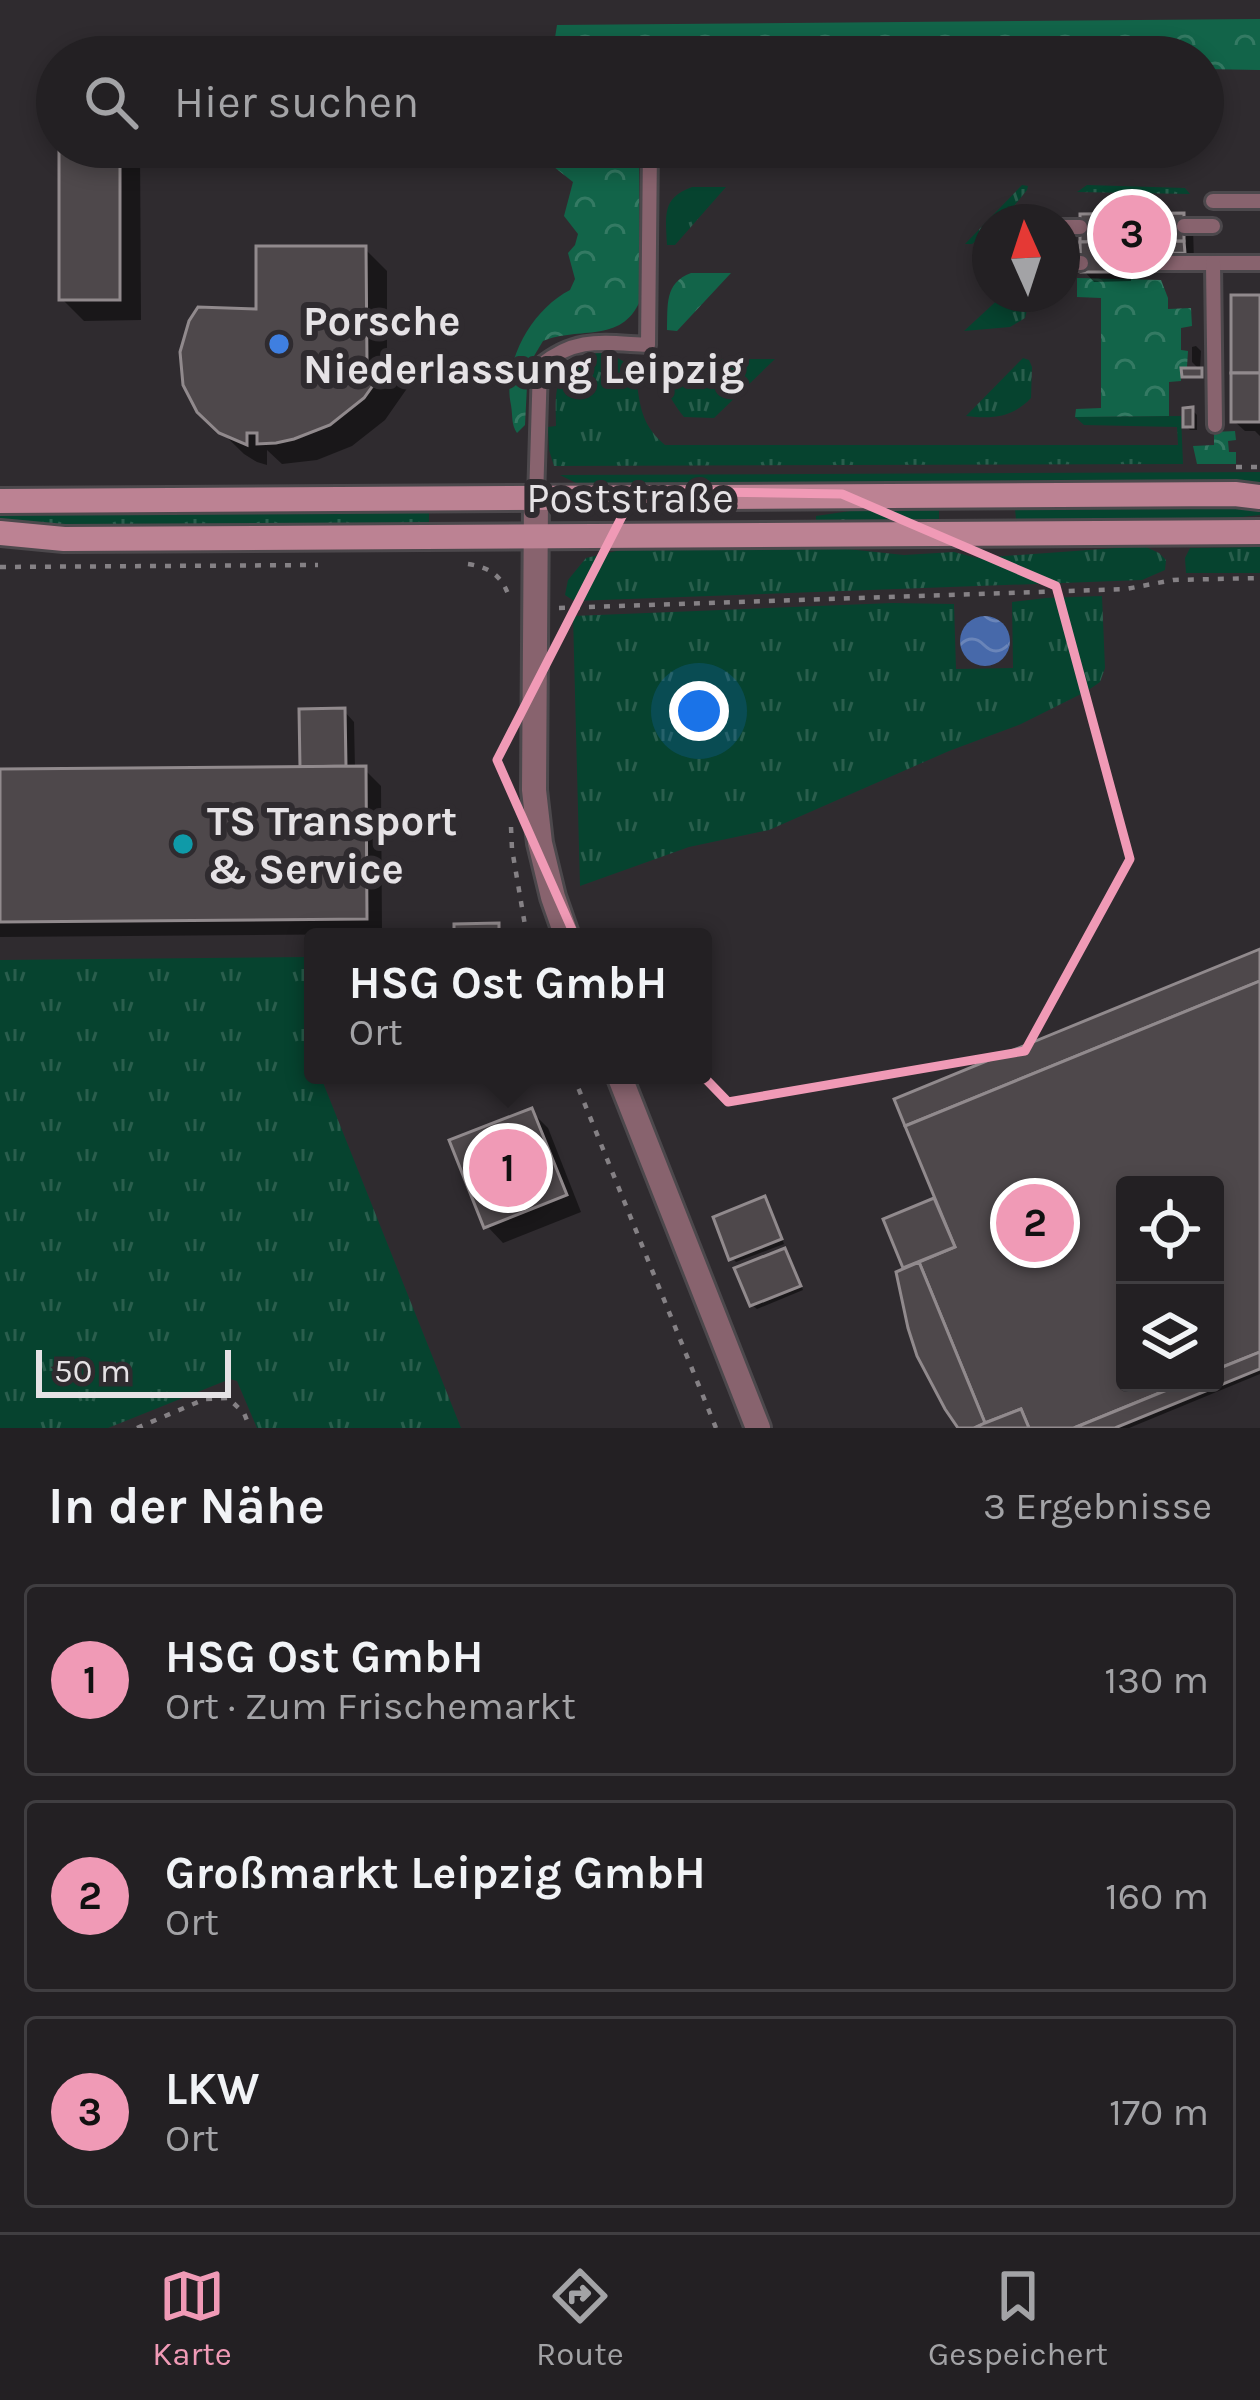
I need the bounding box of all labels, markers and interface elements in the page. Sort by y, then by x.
search box [36,36,1224,168]
icon: search [78,69,144,135]
text: Hier suchen [174,76,419,128]
pin: 3 [1093,189,1171,279]
north arrow [972,204,1080,312]
place label: Porsche Niederlassung Leipzig [303,296,744,394]
marker: Porsche Niederlassung Leipzig [266,331,292,357]
street label: Poststraße [526,473,734,523]
your location [669,681,729,741]
place label: TS Transport & Service [207,796,457,894]
marker: TS Transport & Service [170,831,196,857]
popup [304,928,712,1084]
text: HSG Ost GmbH [349,957,667,1009]
text: Ort [349,1009,403,1055]
pin: 1 [469,1123,547,1213]
map controls [1116,1176,1224,1392]
button: locate [1116,1176,1224,1284]
pin: 2 [996,1178,1074,1268]
button: layers [1116,1284,1224,1392]
scale bar [36,1344,231,1397]
text: 50 m [54,1352,131,1390]
text: In der Nähe [48,1476,325,1536]
text: 3 Ergebnisse [983,1483,1212,1529]
text: HSG Ost GmbH [165,1631,483,1683]
text: 1 [83,1657,97,1703]
text: 130 m [1104,1657,1209,1703]
text: Ort · Zum Frischemarkt [165,1683,576,1729]
text: Großmarkt Leipzig GmbH [165,1847,706,1899]
text: 2 [78,1873,102,1919]
text: 160 m [1105,1873,1209,1919]
text: Ort [165,1899,219,1945]
text: LKW [165,2063,259,2115]
text: 3 [78,2089,102,2135]
text: 170 m [1109,2089,1209,2135]
text: Ort [165,2115,219,2161]
tab: Karte [152,2263,232,2373]
tab: Route [536,2263,624,2373]
tab: Gespeichert [928,2263,1108,2373]

